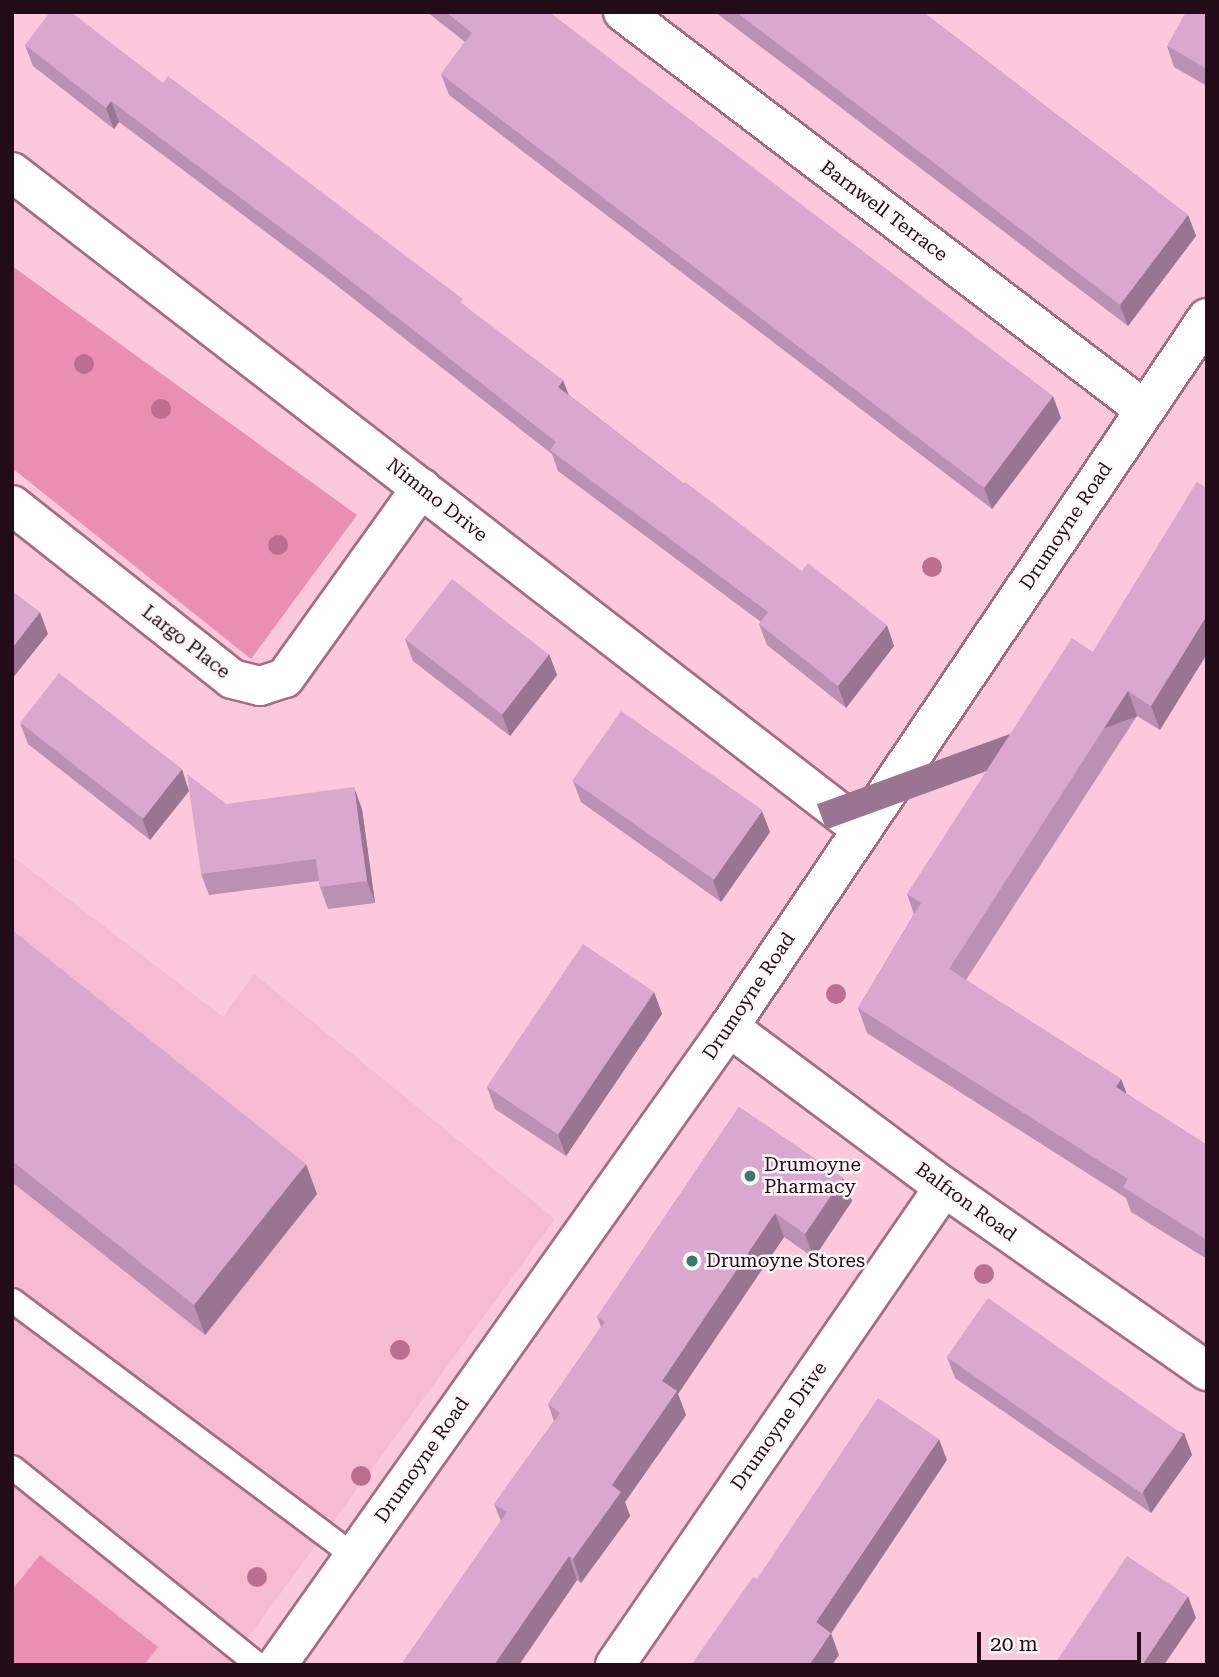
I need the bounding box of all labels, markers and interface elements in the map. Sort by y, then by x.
street label: Barnwell Terrace [816,156,952,266]
street label: Nimmo Drive [382,453,492,547]
street label: Drumoyne Road [1015,458,1117,594]
street label: Largo Place [137,600,235,684]
street label: Drumoyne Road [698,928,800,1064]
place label: Drumoyne Pharmacy [764,1154,861,1198]
street label: Balfron Road [911,1158,1021,1246]
marker: Drumoyne Pharmacy [742,1168,758,1184]
place label: Drumoyne Stores [706,1250,865,1272]
marker: Drumoyne Stores [684,1253,700,1269]
street label: Drumoyne Drive [726,1357,832,1495]
street label: Drumoyne Road [370,1393,474,1527]
scale bar [981,1618,1146,1662]
text: 20 m [990,1632,1038,1656]

